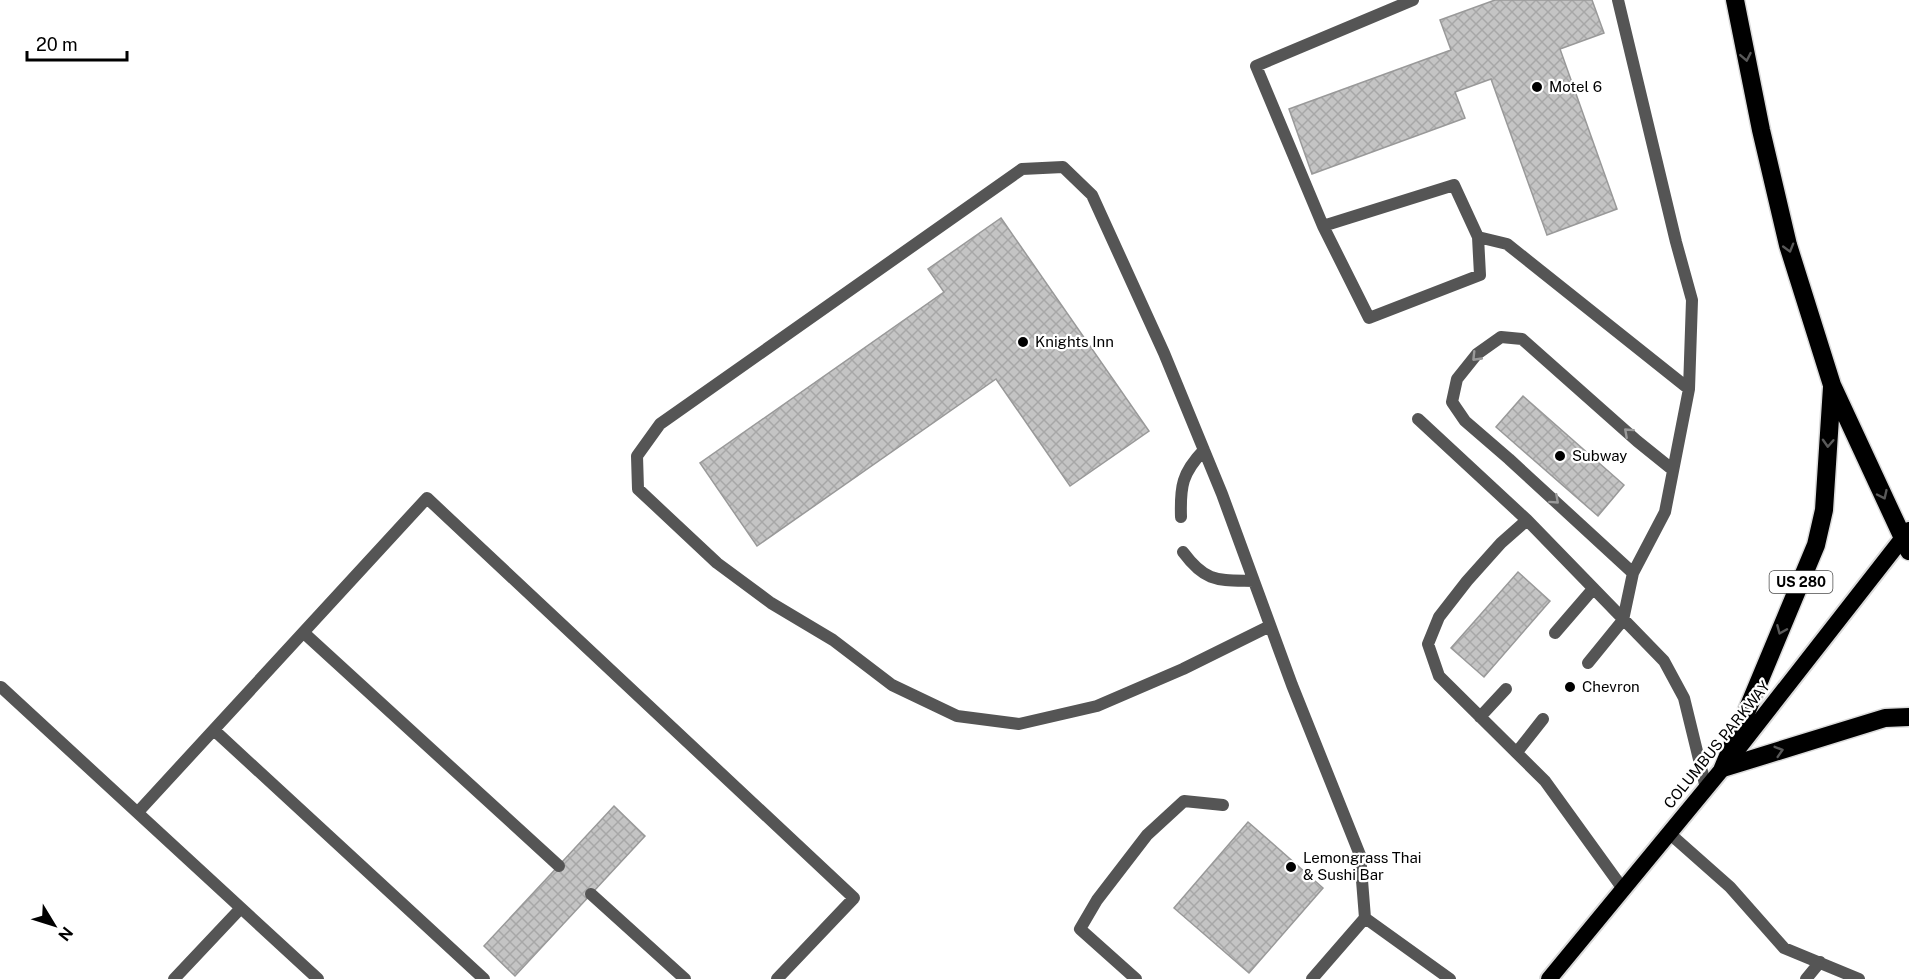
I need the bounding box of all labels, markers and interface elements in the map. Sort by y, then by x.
scale bar [27,24,128,62]
text: 20 m [36,34,78,55]
one-way arrow [1739,52,1752,62]
place label: Motel 6 [1549,78,1602,95]
marker: Motel 6 [1530,80,1544,94]
one-way arrow [1782,242,1795,252]
place label: Knights Inn [1035,333,1114,350]
marker: Knights Inn [1016,335,1030,349]
one-way arrow [1472,350,1483,361]
one-way arrow [1624,429,1635,440]
one-way arrow [1822,439,1835,448]
place label: Subway [1572,447,1627,464]
marker: Subway [1553,449,1567,463]
one-way arrow [1875,489,1887,500]
one-way arrow [1548,493,1559,504]
road number: US 280 [1770,571,1832,593]
one-way arrow [1776,624,1788,635]
place label: Chevron [1582,678,1640,695]
street label: COLUMBUS PARKWAY [1660,678,1773,812]
marker: Chevron [1563,680,1577,694]
one-way arrow [1773,745,1784,758]
place label: Lemongrass Thai & Sushi Bar [1303,849,1421,883]
marker: Lemongrass Thai & Sushi Bar [1284,860,1298,874]
north arrow [24,895,84,955]
text: N [54,923,77,945]

